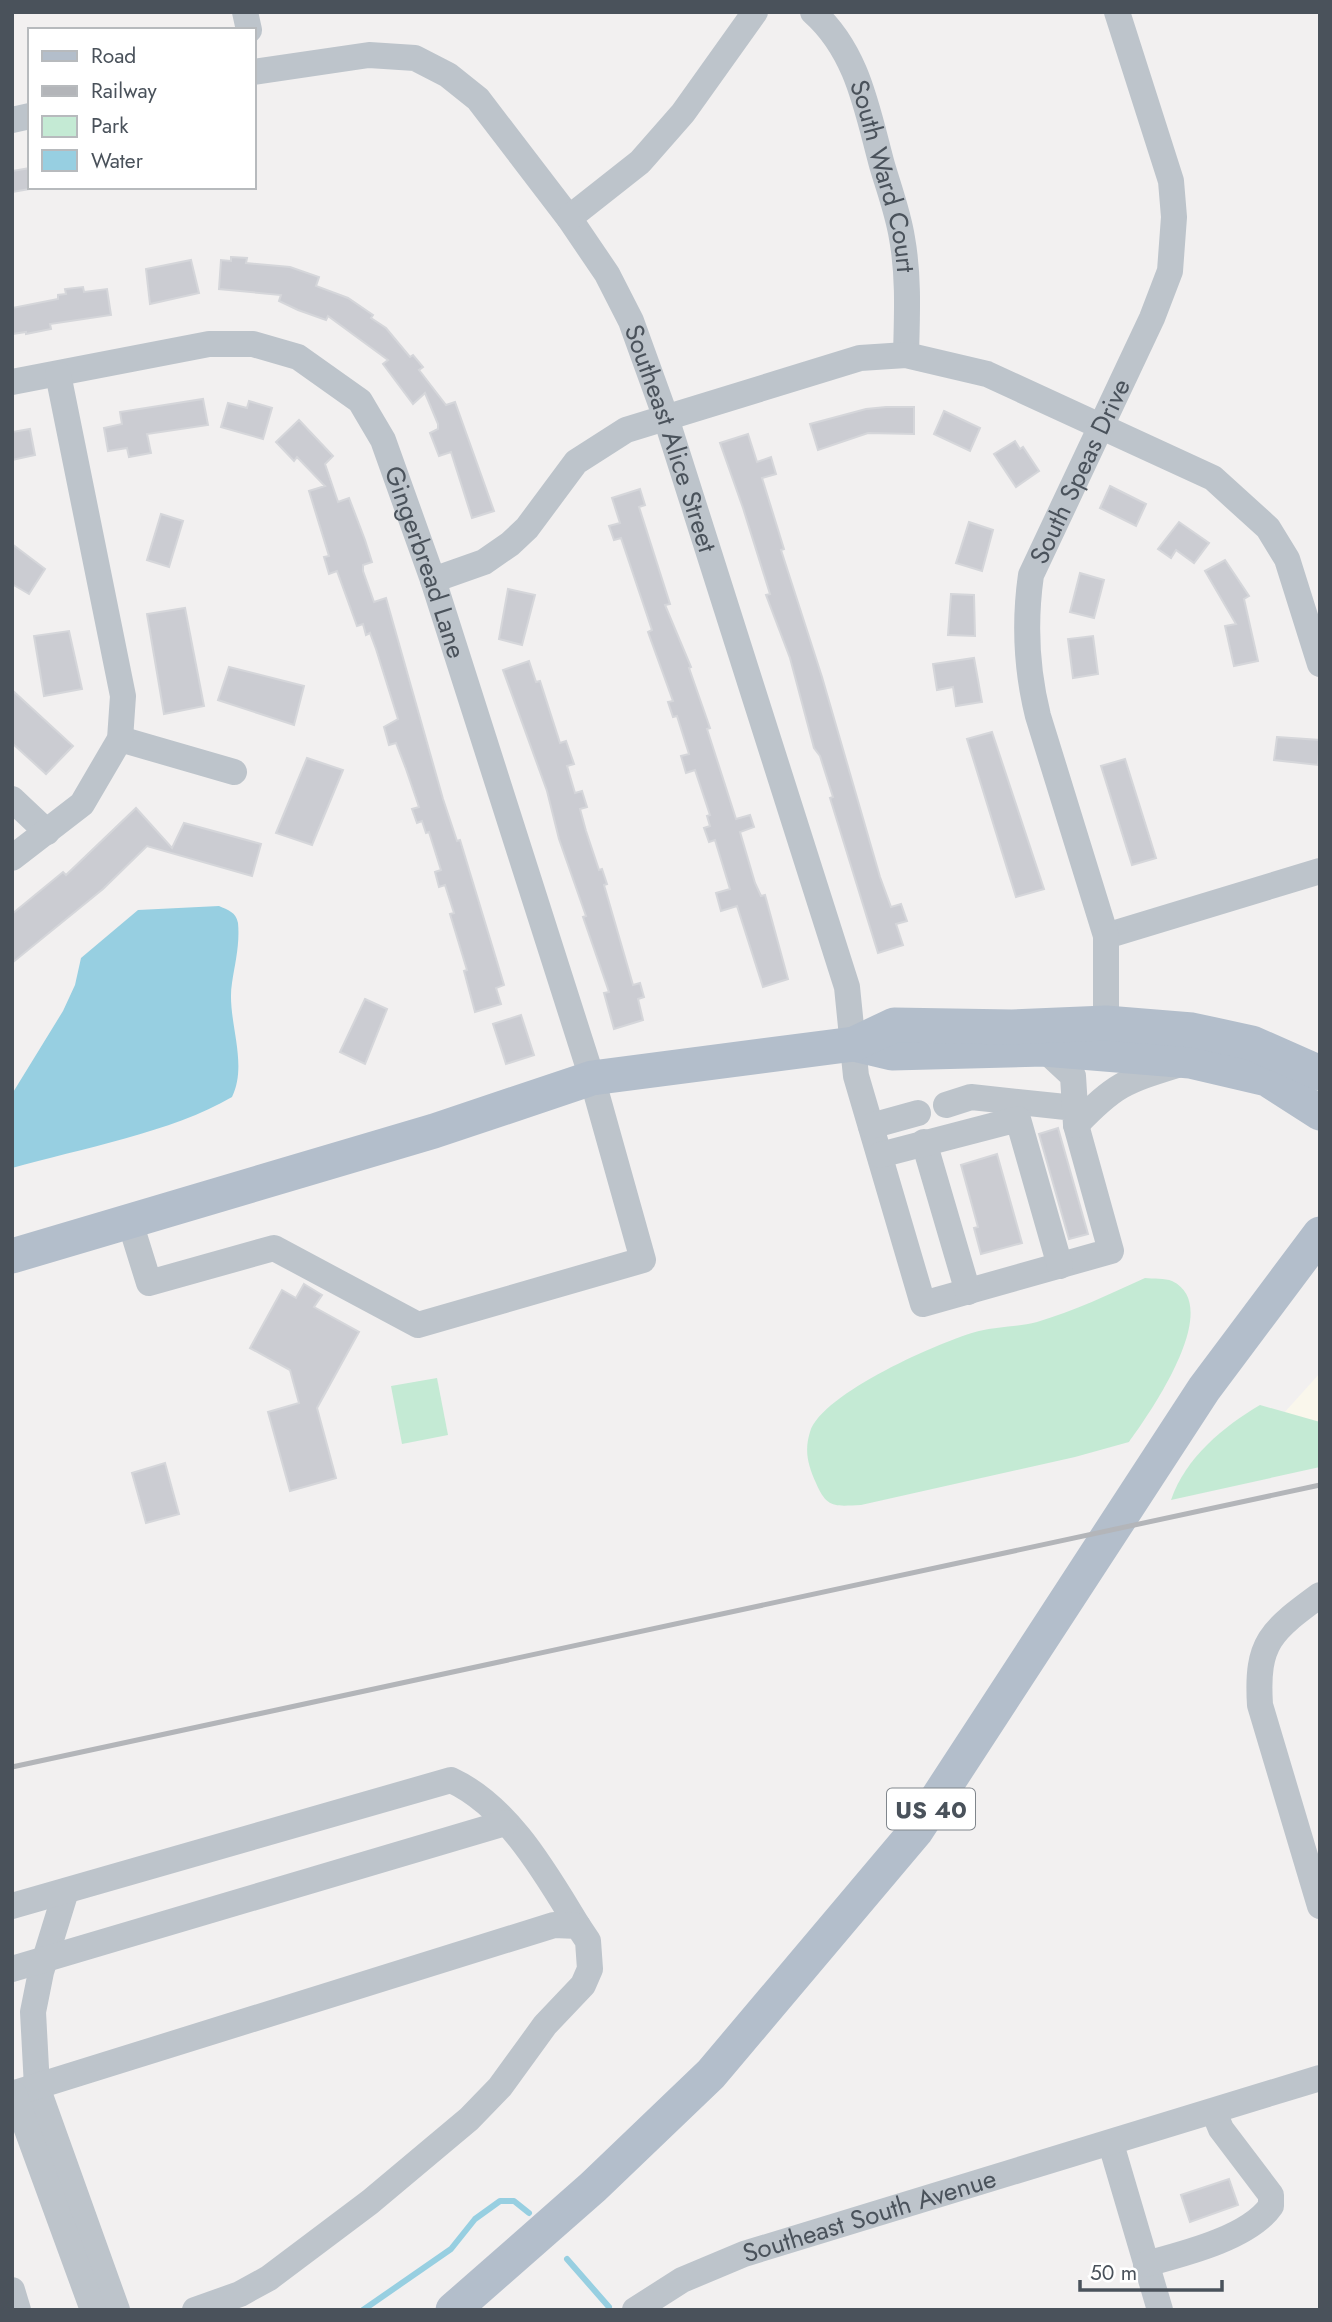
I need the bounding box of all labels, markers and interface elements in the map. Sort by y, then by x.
legend [28,28,256,189]
text: Road [91,41,136,71]
street label: South Ward Court [840,75,925,275]
text: Railway [91,76,157,106]
text: Park [91,111,129,141]
text: Water [91,146,144,176]
street label: Southeast Alice Street [615,319,727,558]
street label: South Speas Drive [1020,372,1140,570]
street label: Gingerbread Lane [375,461,476,663]
road number: US 40 [887,1789,975,1830]
street label: Southeast South Avenue [738,2159,1001,2272]
scale bar [1080,2248,1222,2292]
text: 50 m [1090,2258,1137,2288]

